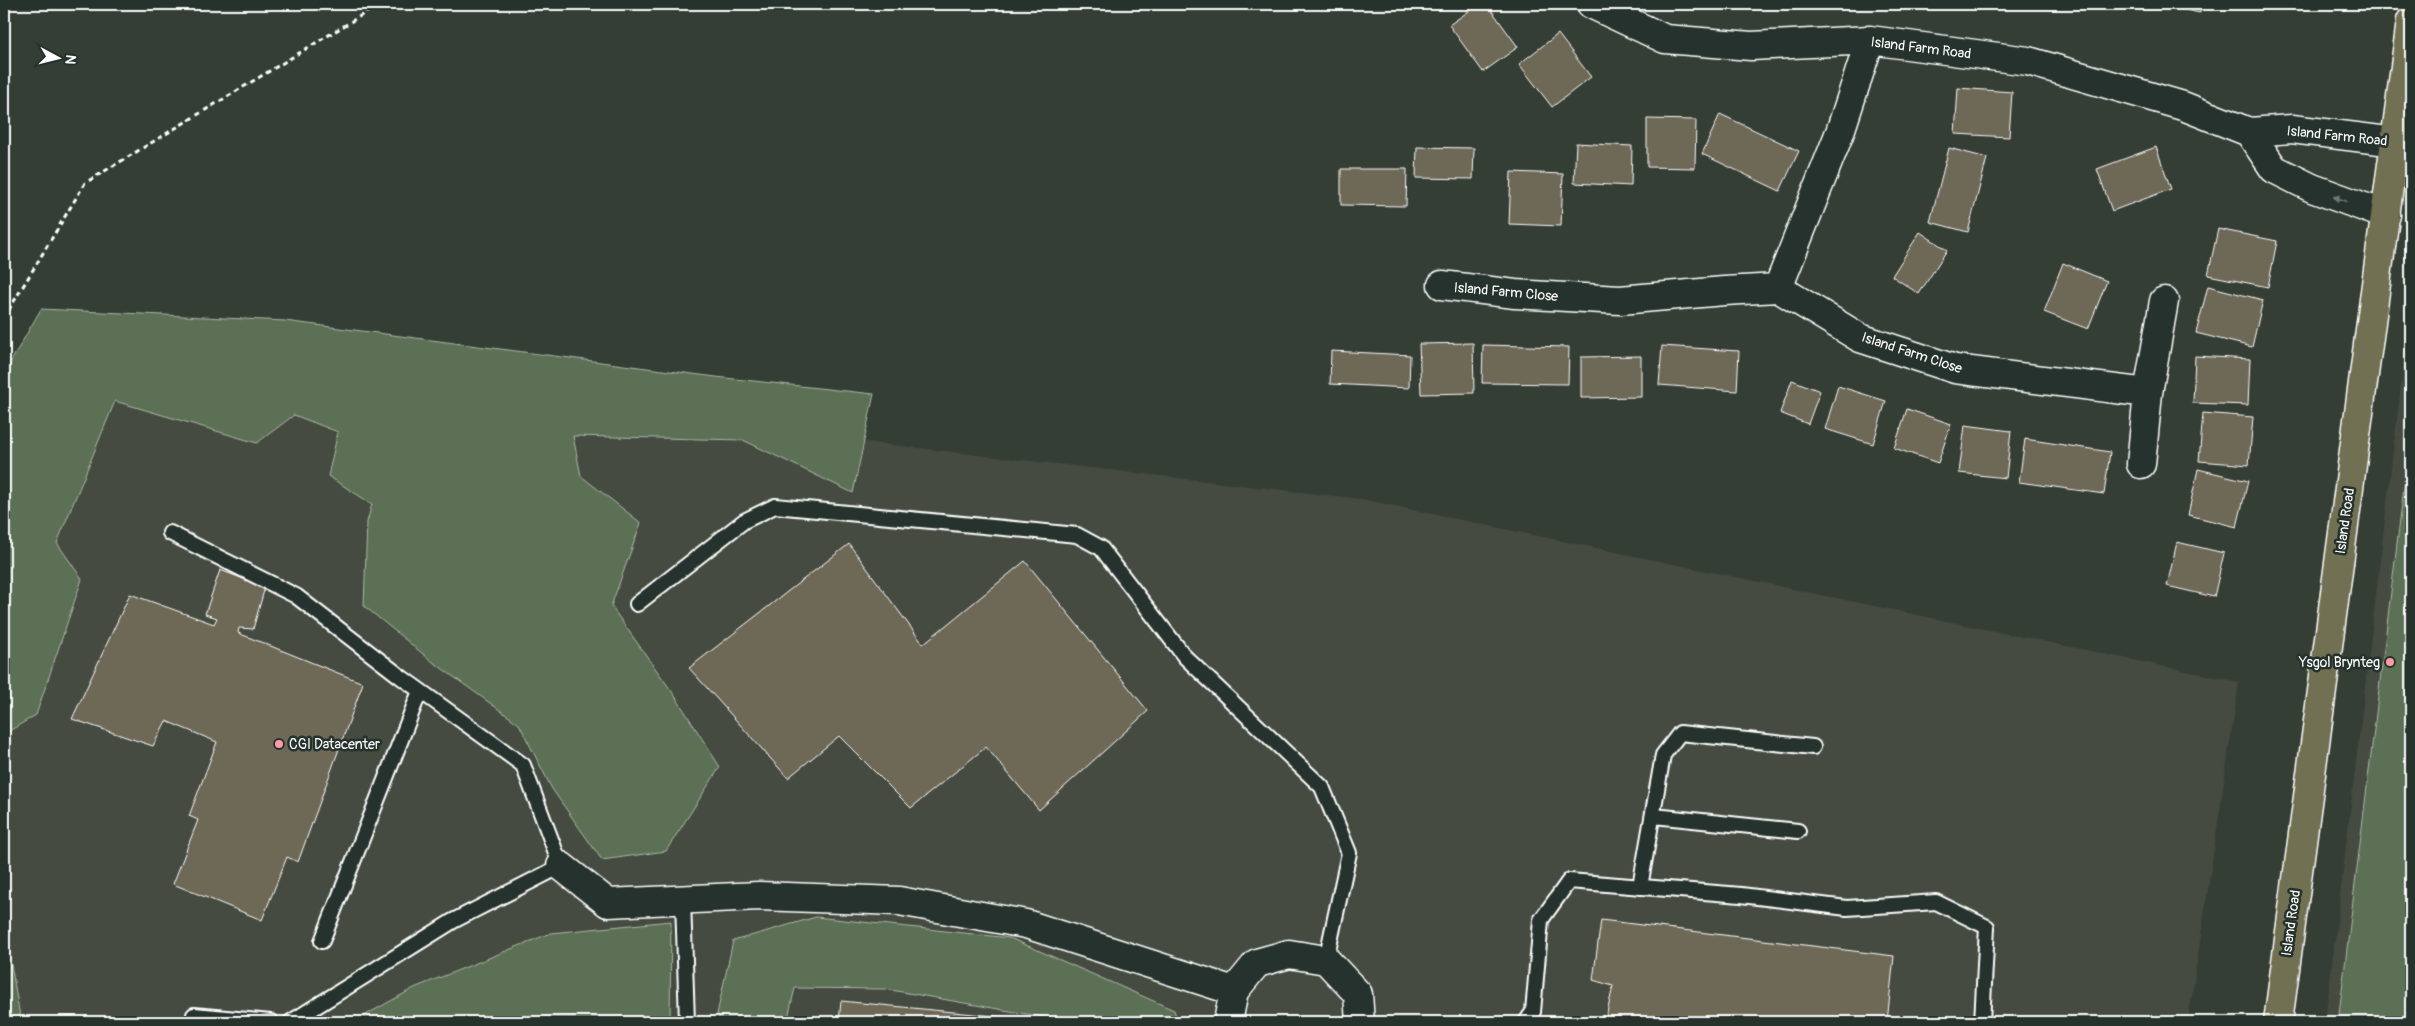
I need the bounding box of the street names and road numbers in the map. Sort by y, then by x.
street label: Island Farm Road [1870,33,1972,63]
street label: Island Farm Road [2286,122,2388,150]
street label: Island Farm Close [1453,279,1559,305]
street label: Island Farm Close [1860,329,1964,377]
street label: Island Road [2332,487,2358,555]
street label: Island Road [2278,889,2304,957]

